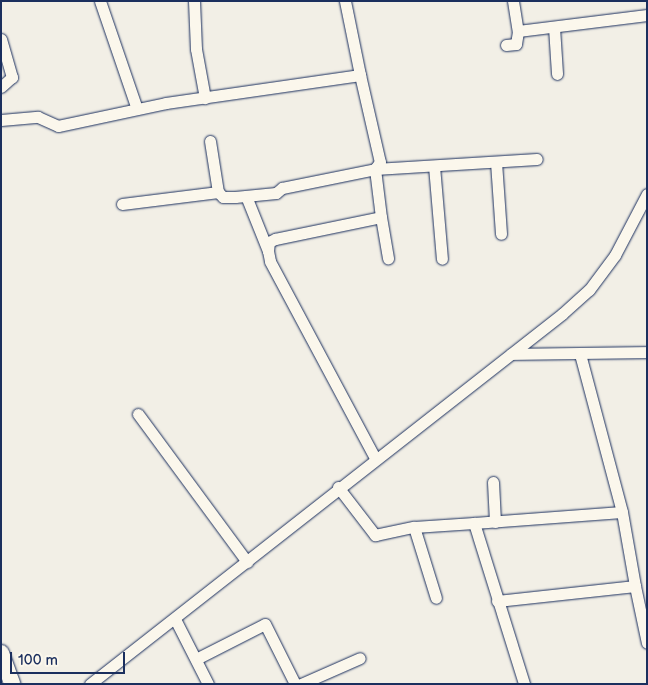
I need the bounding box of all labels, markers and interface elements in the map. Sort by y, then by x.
scale bar [12,642,128,674]
text: 100 m [18,651,58,670]

